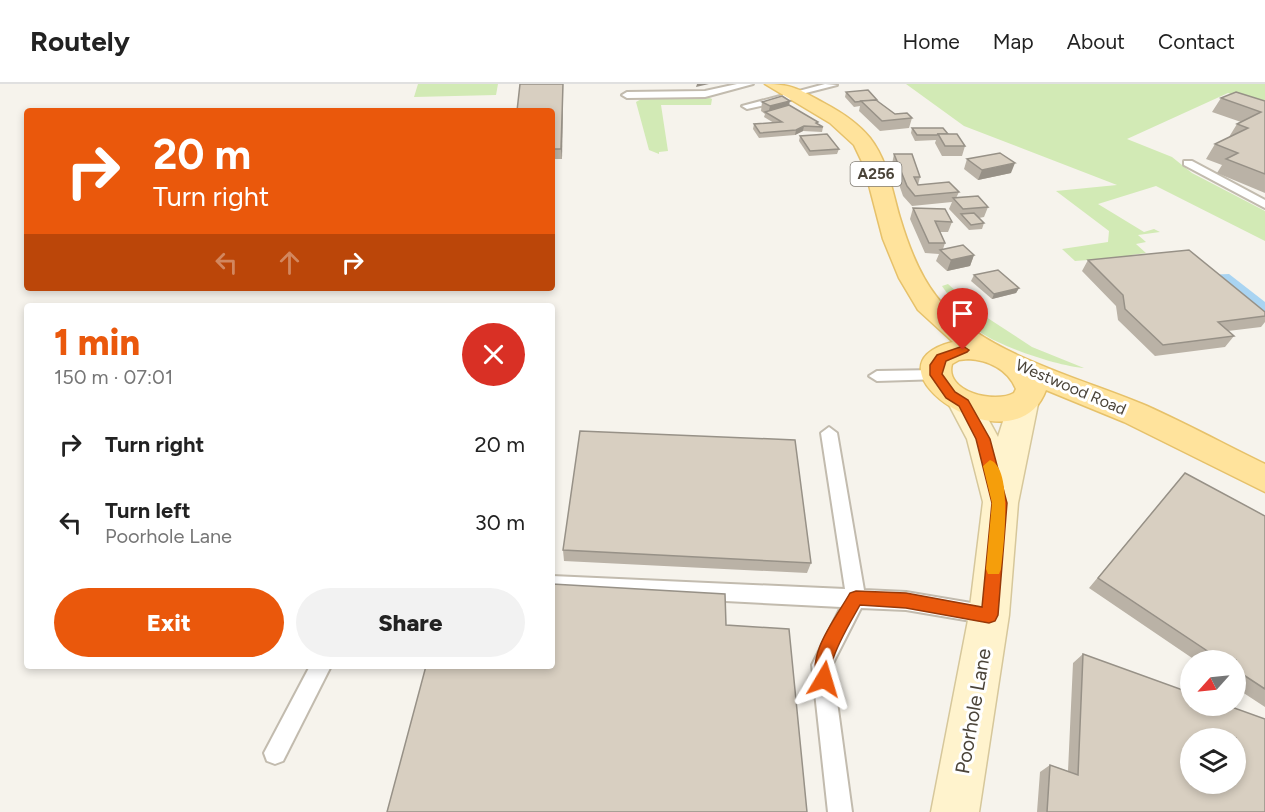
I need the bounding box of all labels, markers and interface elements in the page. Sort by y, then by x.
text: Routely [30,24,130,58]
text: Home [903,29,960,54]
text: Map [993,29,1034,54]
text: About [1067,29,1125,54]
text: Contact [1158,29,1235,54]
text: 20 m [153,129,251,180]
icon: right [54,132,132,210]
road number: A256 [850,162,902,186]
text: Turn right [153,180,269,213]
icon: left [210,246,243,279]
icon: ahead [273,246,306,279]
icon: right [336,246,369,279]
pin [937,288,988,350]
icon: arrive [946,297,979,330]
text: 1 min [54,321,140,364]
button: close [462,323,525,386]
street label: Westwood Road [1013,355,1129,419]
text: 150 m · 07:01 [54,365,173,389]
icon: right [54,428,87,461]
text: Turn right [105,431,204,458]
text: 20 m [474,431,525,458]
text: Turn left [105,497,191,524]
icon: left [54,506,87,539]
text: 30 m [475,509,525,536]
text: Poorhole Lane [105,524,232,548]
button: Exit [54,588,284,657]
button: Share [296,588,525,657]
street label: Poorhole Lane [950,646,996,776]
position arrow [792,647,856,711]
north arrow [1180,650,1246,716]
map controls [1180,650,1246,794]
button: layers [1180,728,1246,794]

